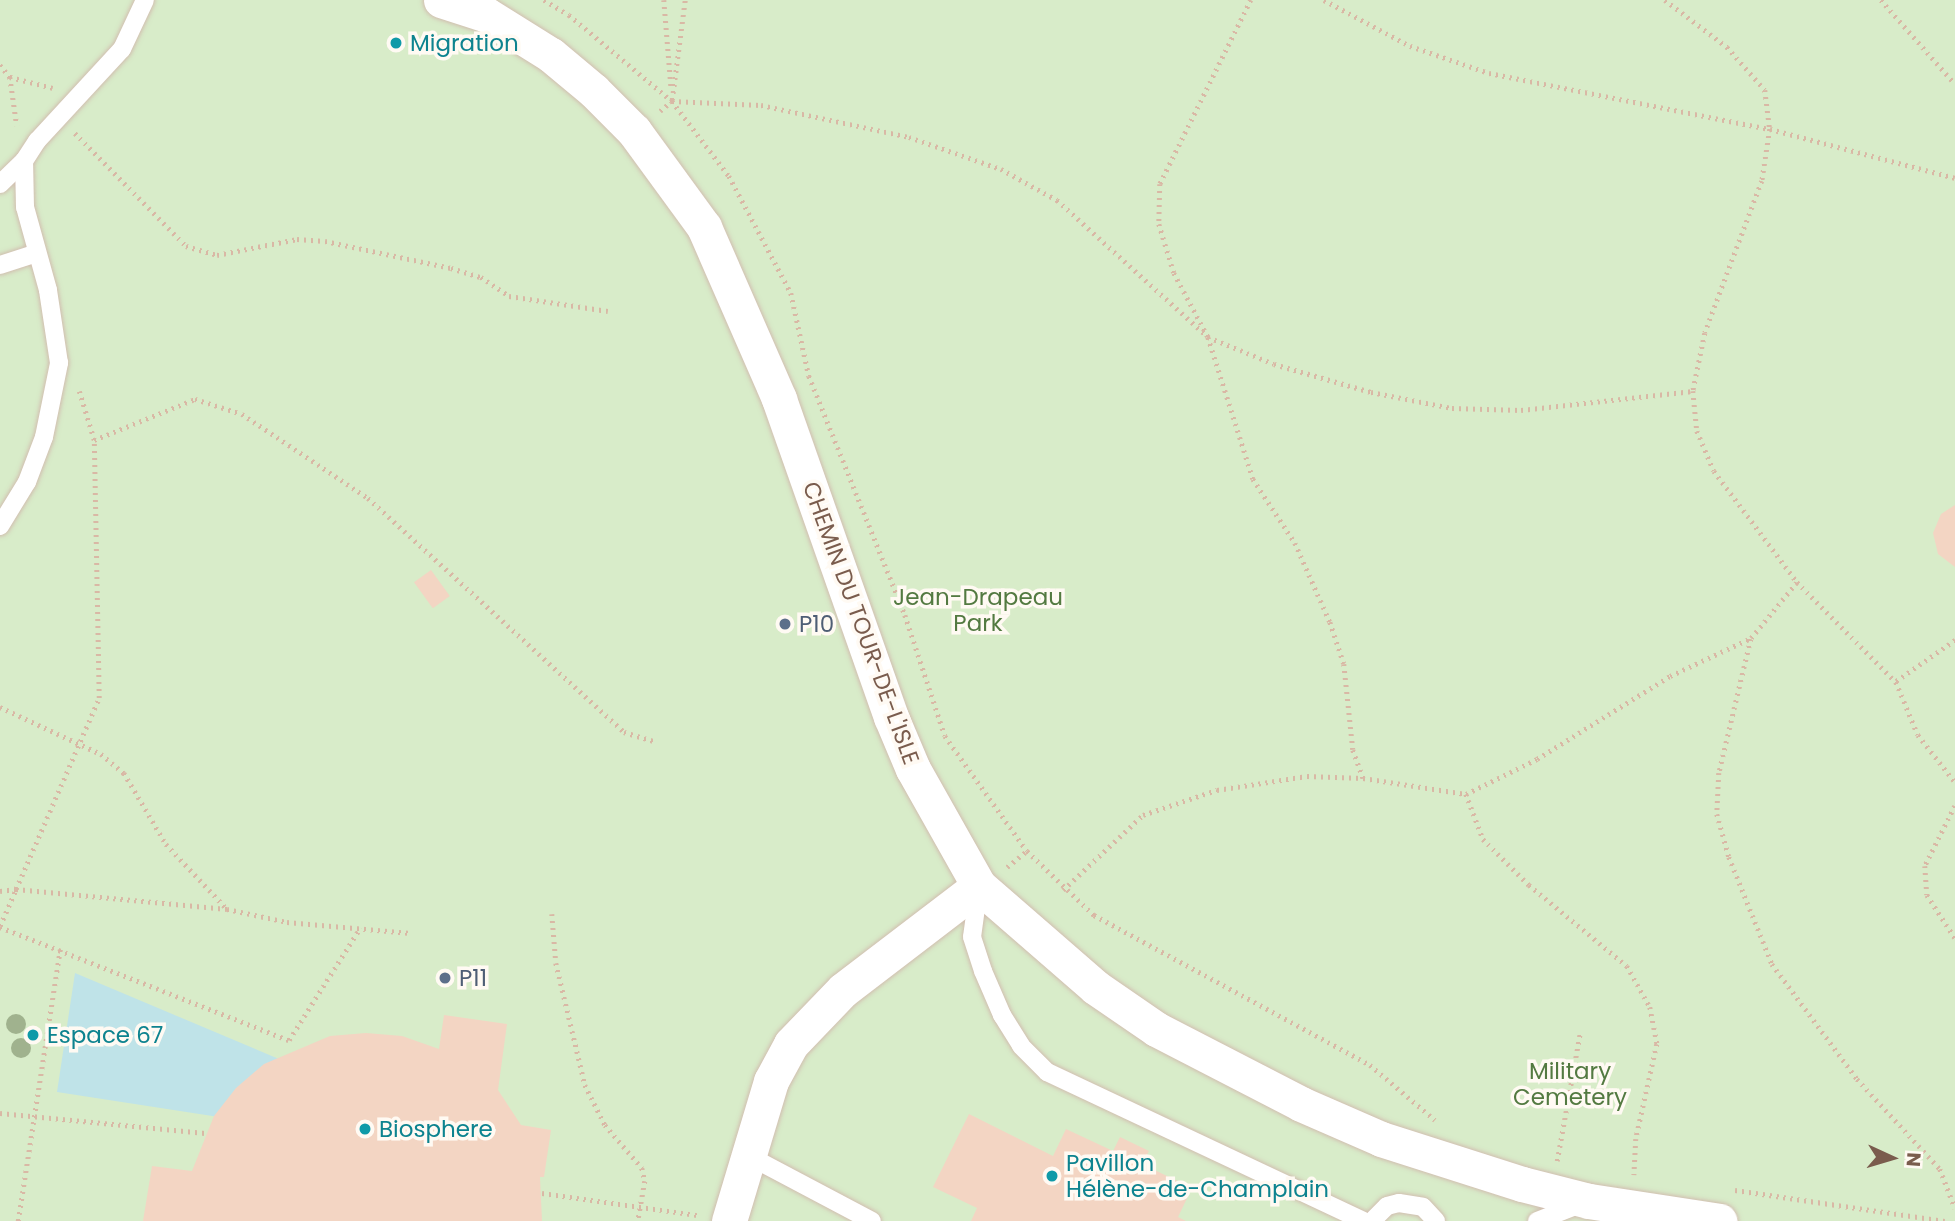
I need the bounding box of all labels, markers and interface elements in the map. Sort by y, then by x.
place label: Migration [410,29,519,57]
marker: Migration [388,35,404,51]
street label: CHEMIN DU TOUR-DE-L'ISLE [797,478,925,768]
park label: Jean-Drapeau Park [893,583,1063,637]
place label: P10 [799,610,834,638]
marker: P10 [777,616,793,632]
place label: P11 [459,964,487,992]
marker: P11 [437,970,453,986]
place label: Espace 67 [47,1021,163,1049]
marker: Espace 67 [25,1027,41,1043]
park label: Military Cemetery [1513,1057,1627,1111]
place label: Biosphere [379,1115,493,1143]
marker: Biosphere [357,1121,373,1137]
north arrow [1857,1123,1927,1193]
place label: Pavillon Hélène-de-Champlain [1066,1149,1329,1203]
text: N [1899,1151,1927,1168]
marker: Pavillon Hélène-de-Champlain [1044,1168,1060,1184]

